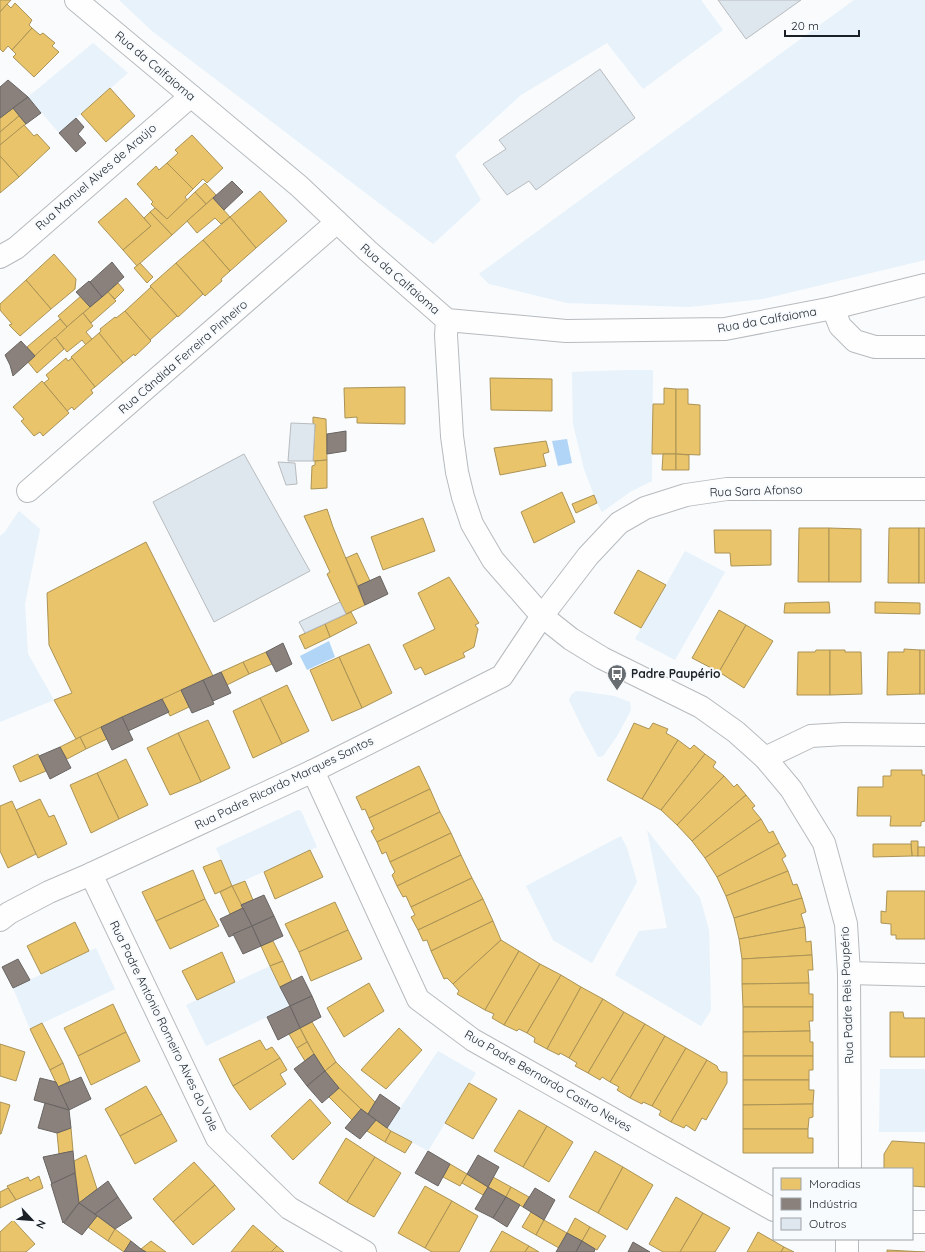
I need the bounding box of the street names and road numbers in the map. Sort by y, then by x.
street label: Rua da Calfaioma [112,28,199,104]
street label: Rua Manuel Alves de Araújo [32,120,159,233]
street label: Rua da Calfaioma [357,240,443,317]
street label: Rua Cândida Ferreira Pinheiro [115,296,250,417]
street label: Rua da Calfaioma [716,303,818,336]
street label: Rua Sara Afonso [709,481,803,500]
street label: Rua Padre Ricardo Marques Santos [192,733,376,832]
street label: Rua Padre António Romeiro Alves do Vale [107,918,222,1134]
street label: Rua Padre Reis Paupério [837,926,856,1064]
street label: Rua Padre Bernardo Castro Neves [462,1026,635,1135]

